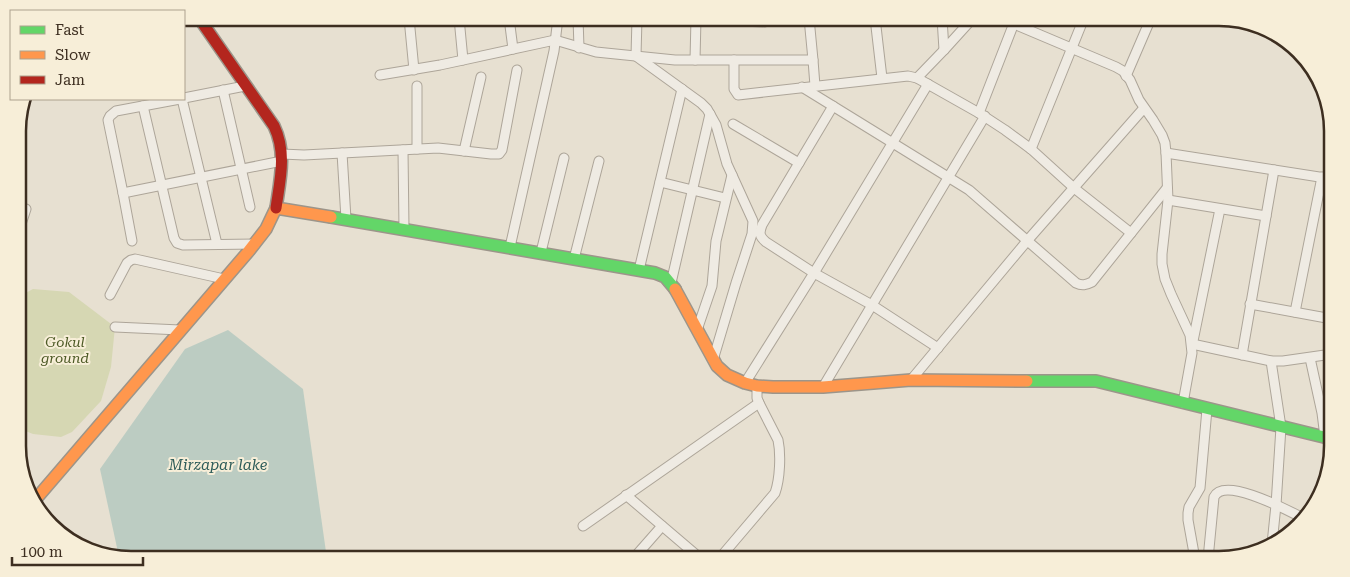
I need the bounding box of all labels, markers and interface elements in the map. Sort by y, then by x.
legend [10,10,185,100]
text: Fast [55,21,85,39]
text: Slow [55,46,91,64]
text: Jam [55,71,85,89]
park label: Gokul ground [40,334,89,366]
water label: Mirzapar lake [168,456,268,474]
scale bar [12,534,144,566]
text: 100 m [20,543,63,561]

